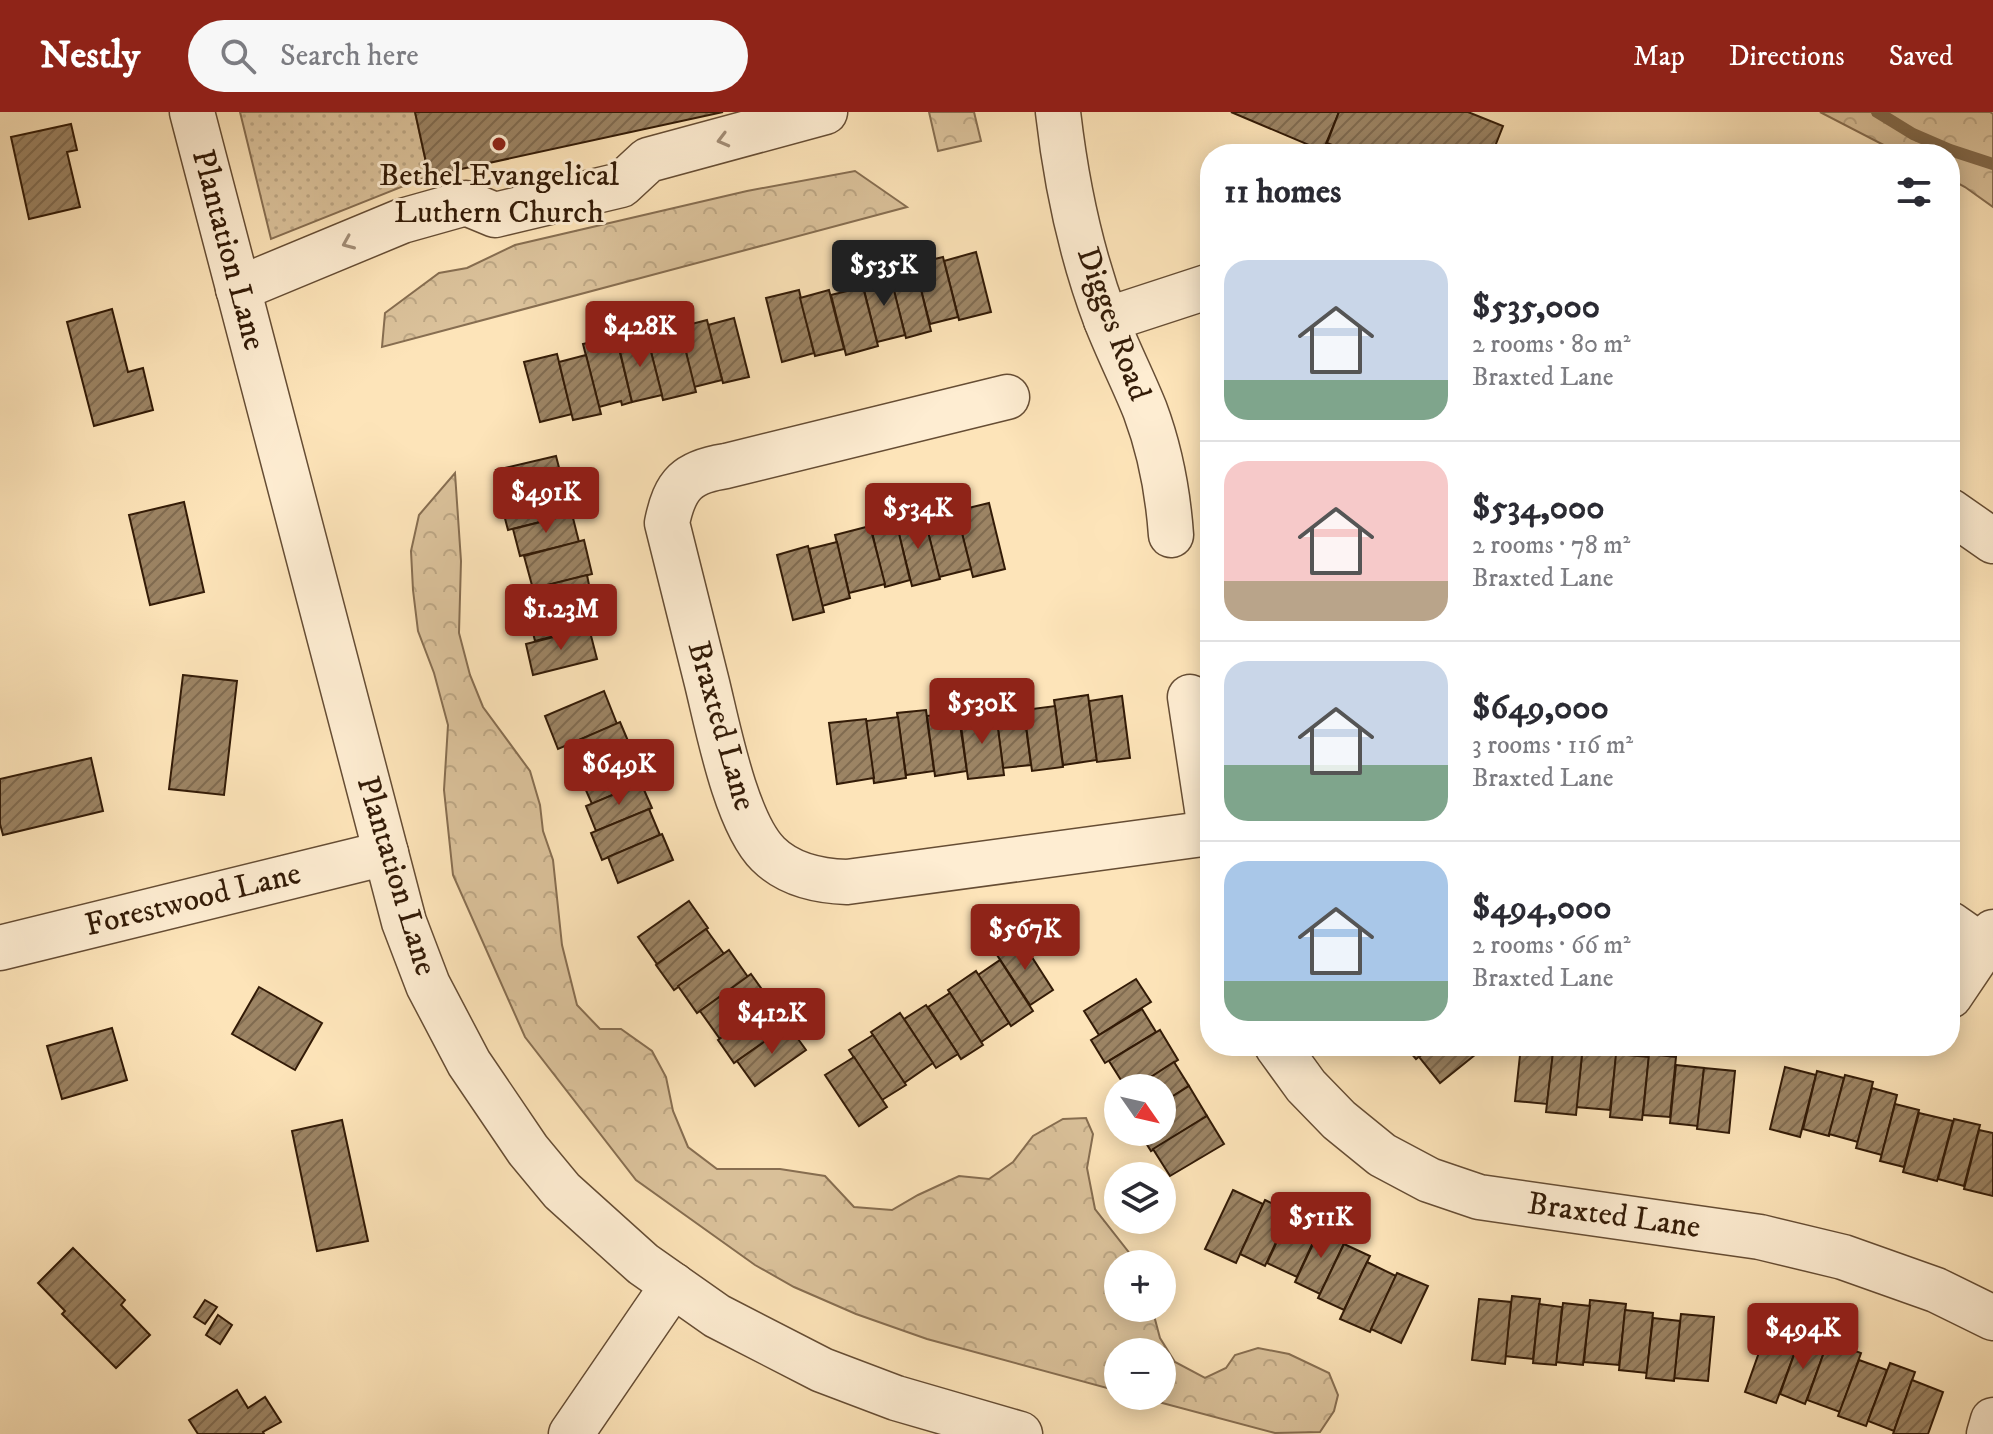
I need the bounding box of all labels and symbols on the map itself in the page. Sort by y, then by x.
one-way arrow [717,130,731,147]
marker: Bethel Evangelical Luthern Church [490,135,508,153]
street label: Plantation Lane [182,145,274,355]
place label: Bethel Evangelical Luthern Church [379,156,620,233]
one-way arrow [342,234,357,250]
pin: $535K [828,240,940,308]
street label: Digges Road [1067,242,1159,406]
pin: $428K [584,301,696,369]
pin: $491K [490,467,602,535]
pin: $534K [862,483,974,551]
pin: $1.23M [496,584,626,652]
street label: Braxted Lane [678,637,764,815]
pin: $530K [926,678,1038,746]
pin: $649K [563,739,675,807]
street label: Plantation Lane [347,772,445,980]
street label: Forestwood Lane [81,854,305,946]
pin: $567K [969,904,1081,972]
pin: $412K [716,988,828,1056]
north arrow [1104,1074,1176,1146]
street label: Braxted Lane [1525,1184,1703,1248]
pin: $511K [1265,1192,1377,1260]
pin: $494K [1747,1303,1859,1371]

